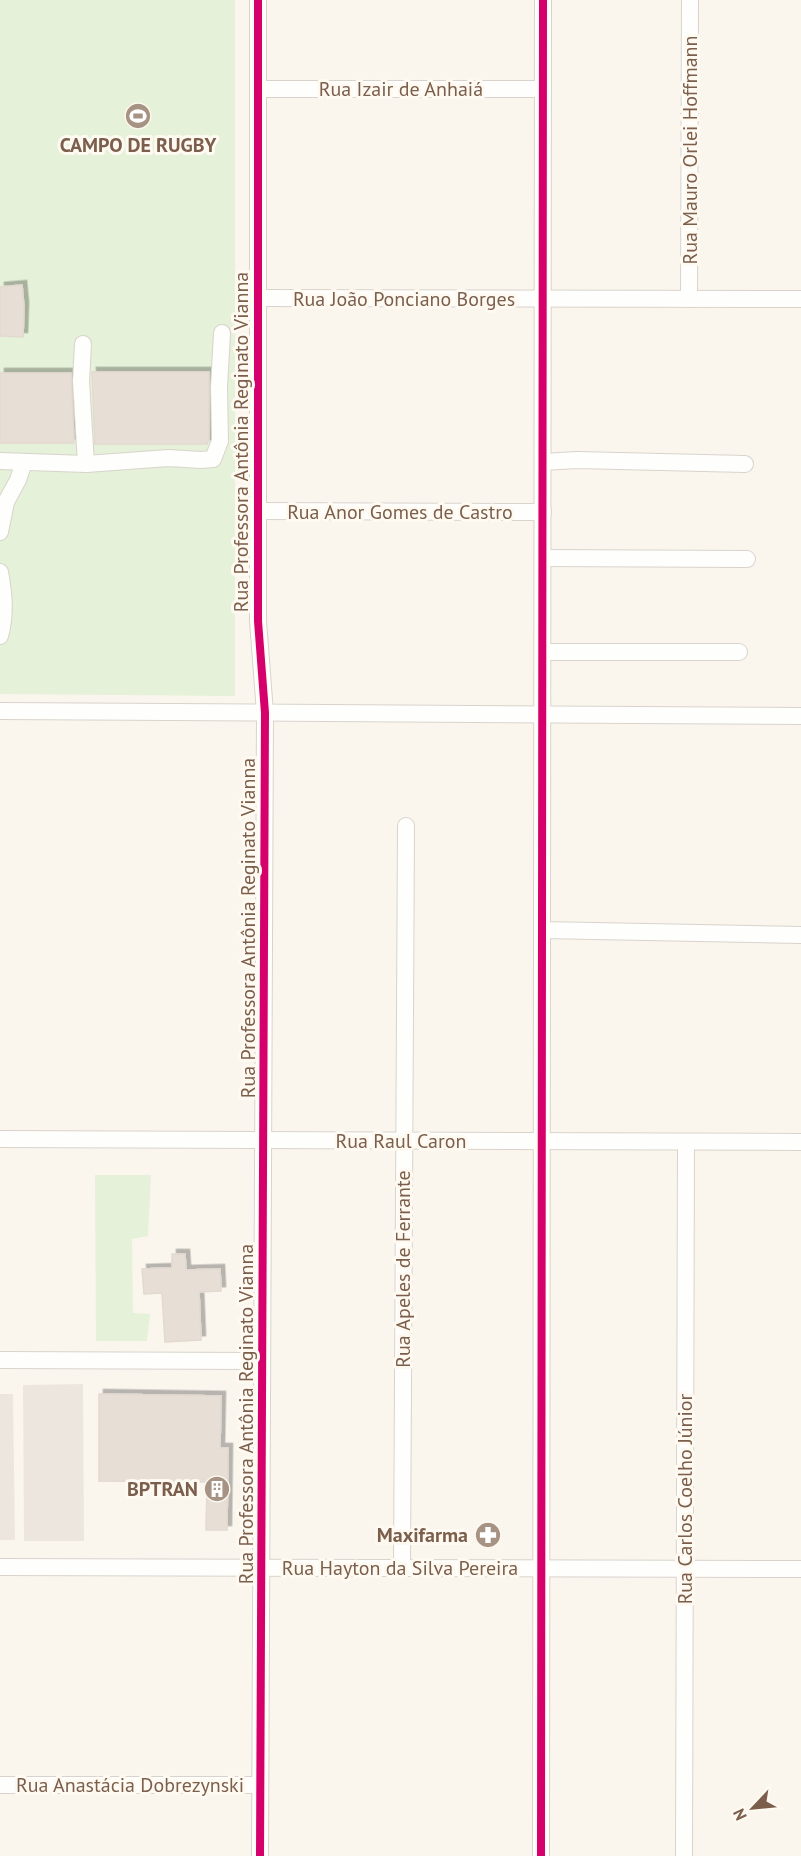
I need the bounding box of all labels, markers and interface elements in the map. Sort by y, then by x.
street label: Rua Mauro Orlei Hoffmann [677,35,703,265]
street label: Rua Izair de Anhaiá [319,76,483,102]
sports icon: CAMPO DE RUGBY [123,101,153,131]
place label: CAMPO DE RUGBY [60,132,216,158]
street label: Rua Professora Antônia Reginato Vianna [228,272,254,612]
street label: Rua João Ponciano Borges [293,286,515,312]
street label: Rua Anor Gomes de Castro [287,499,513,525]
street label: Rua Professora Antônia Reginato Vianna [235,758,261,1098]
street label: Rua Raul Caron [336,1128,466,1154]
street label: Rua Apeles de Ferrante [390,1170,416,1368]
street label: Rua Professora Antônia Reginato Vianna [233,1244,259,1584]
street label: Rua Carlos Coelho Júnior [672,1393,698,1604]
building icon: BPTRAN [202,1474,232,1504]
place label: BPTRAN [127,1476,198,1502]
pharmacy icon: Maxifarma [473,1520,503,1550]
place label: Maxifarma [377,1522,468,1548]
street label: Rua Hayton da Silva Pereira [282,1555,518,1581]
street label: Rua Anastácia Dobrezynski [16,1772,244,1798]
north arrow [723,1778,783,1838]
text: N [728,1805,751,1824]

